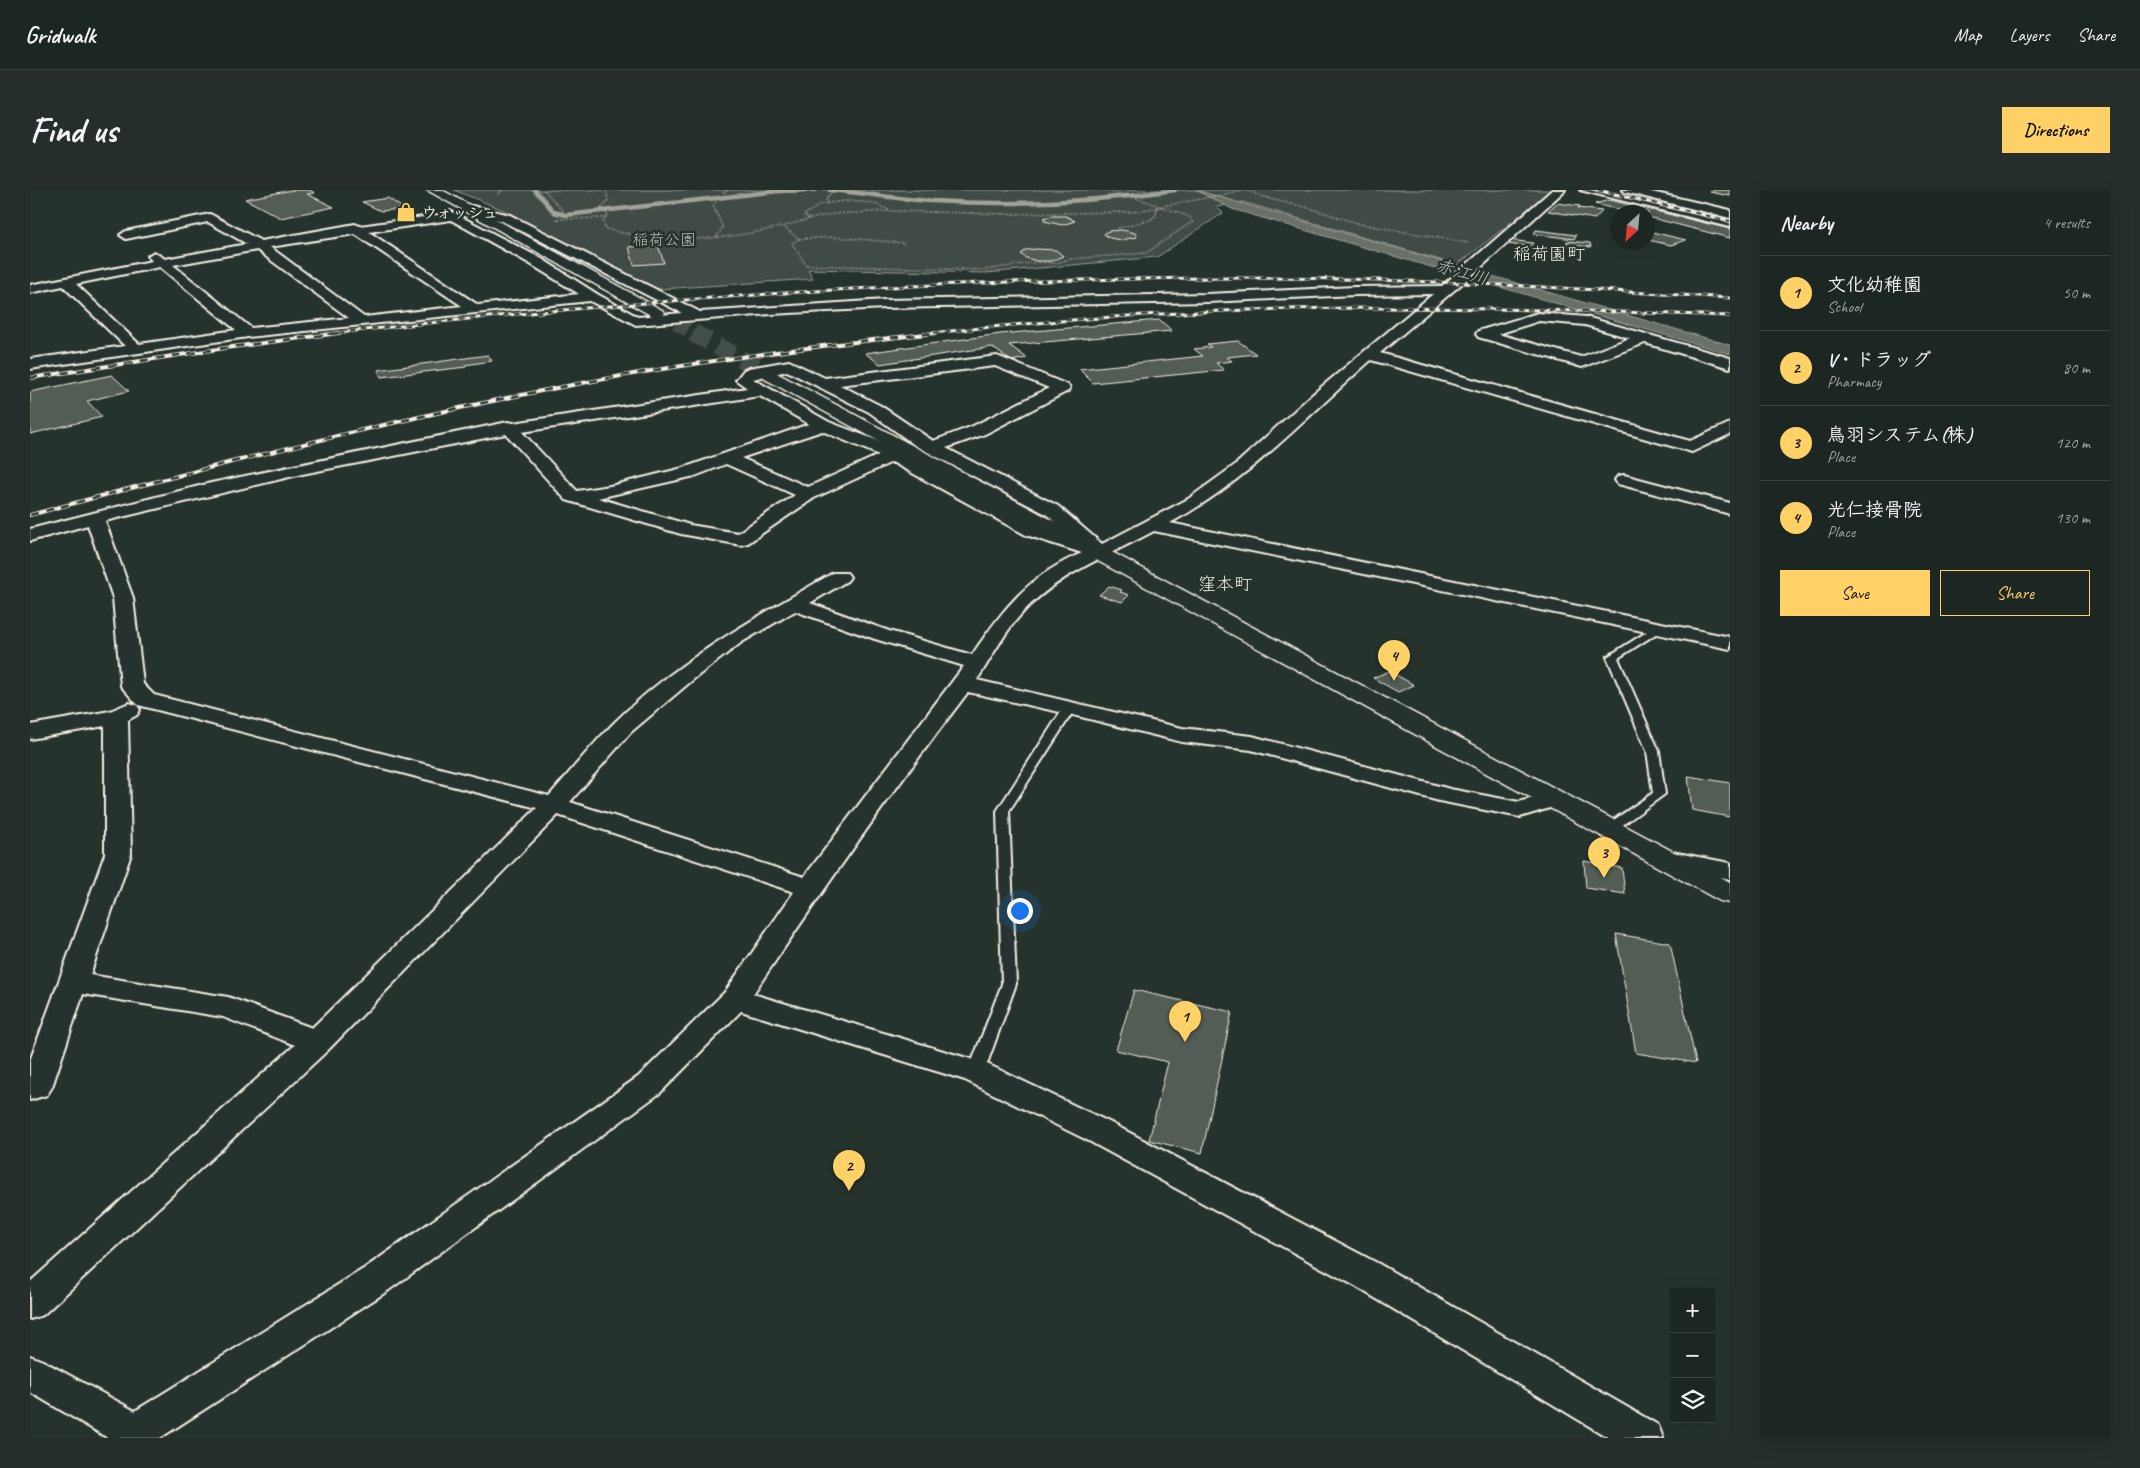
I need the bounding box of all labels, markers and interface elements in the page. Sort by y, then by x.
text: Gridwalk [25,20,95,50]
text: Map [1954,24,1982,46]
text: Layers [2010,24,2049,46]
text: Share [2077,24,2115,46]
button: Directions [2002,107,2110,153]
text: Find us [30,108,117,153]
shop icon: ウォッシュ [395,201,417,223]
place label: ウォッシュ [421,203,498,223]
north arrow [1610,205,1655,250]
text: Nearby [1780,210,1833,236]
text: 4 results [2043,213,2090,233]
park label: 稲荷公園 [632,230,696,250]
district label: 稲荷園町 [1513,243,1585,265]
water label: 赤江川 [1433,254,1491,290]
text: 文化幼稚園 [1827,273,1922,297]
text: 1 [1792,283,1800,303]
text: 50 m [2063,283,2090,303]
text: School [1827,297,1861,317]
text: V・ドラッグ [1827,348,1931,372]
text: 2 [1792,358,1800,378]
text: 80 m [2063,358,2090,378]
text: Pharmacy [1827,372,1881,392]
text: 鳥羽システム(株) [1827,423,1972,447]
text: 3 [1792,433,1800,453]
text: 120 m [2056,433,2090,453]
text: Place [1827,447,1855,467]
text: 光仁接骨院 [1827,498,1922,522]
text: 4 [1792,508,1800,528]
text: 130 m [2056,508,2090,528]
text: Place [1827,522,1855,542]
button: Save [1780,570,1930,616]
button: Share [1940,570,2090,616]
district label: 窪本町 [1198,573,1252,595]
pin: 4 [1378,640,1410,681]
pin: 3 [1588,837,1620,878]
your location [1007,898,1033,924]
pin: 1 [1169,1001,1201,1042]
pin: 2 [833,1150,865,1191]
map controls [1670,1288,1715,1423]
button: + [1670,1288,1715,1333]
button: − [1670,1333,1715,1378]
button: layers [1670,1378,1715,1423]

